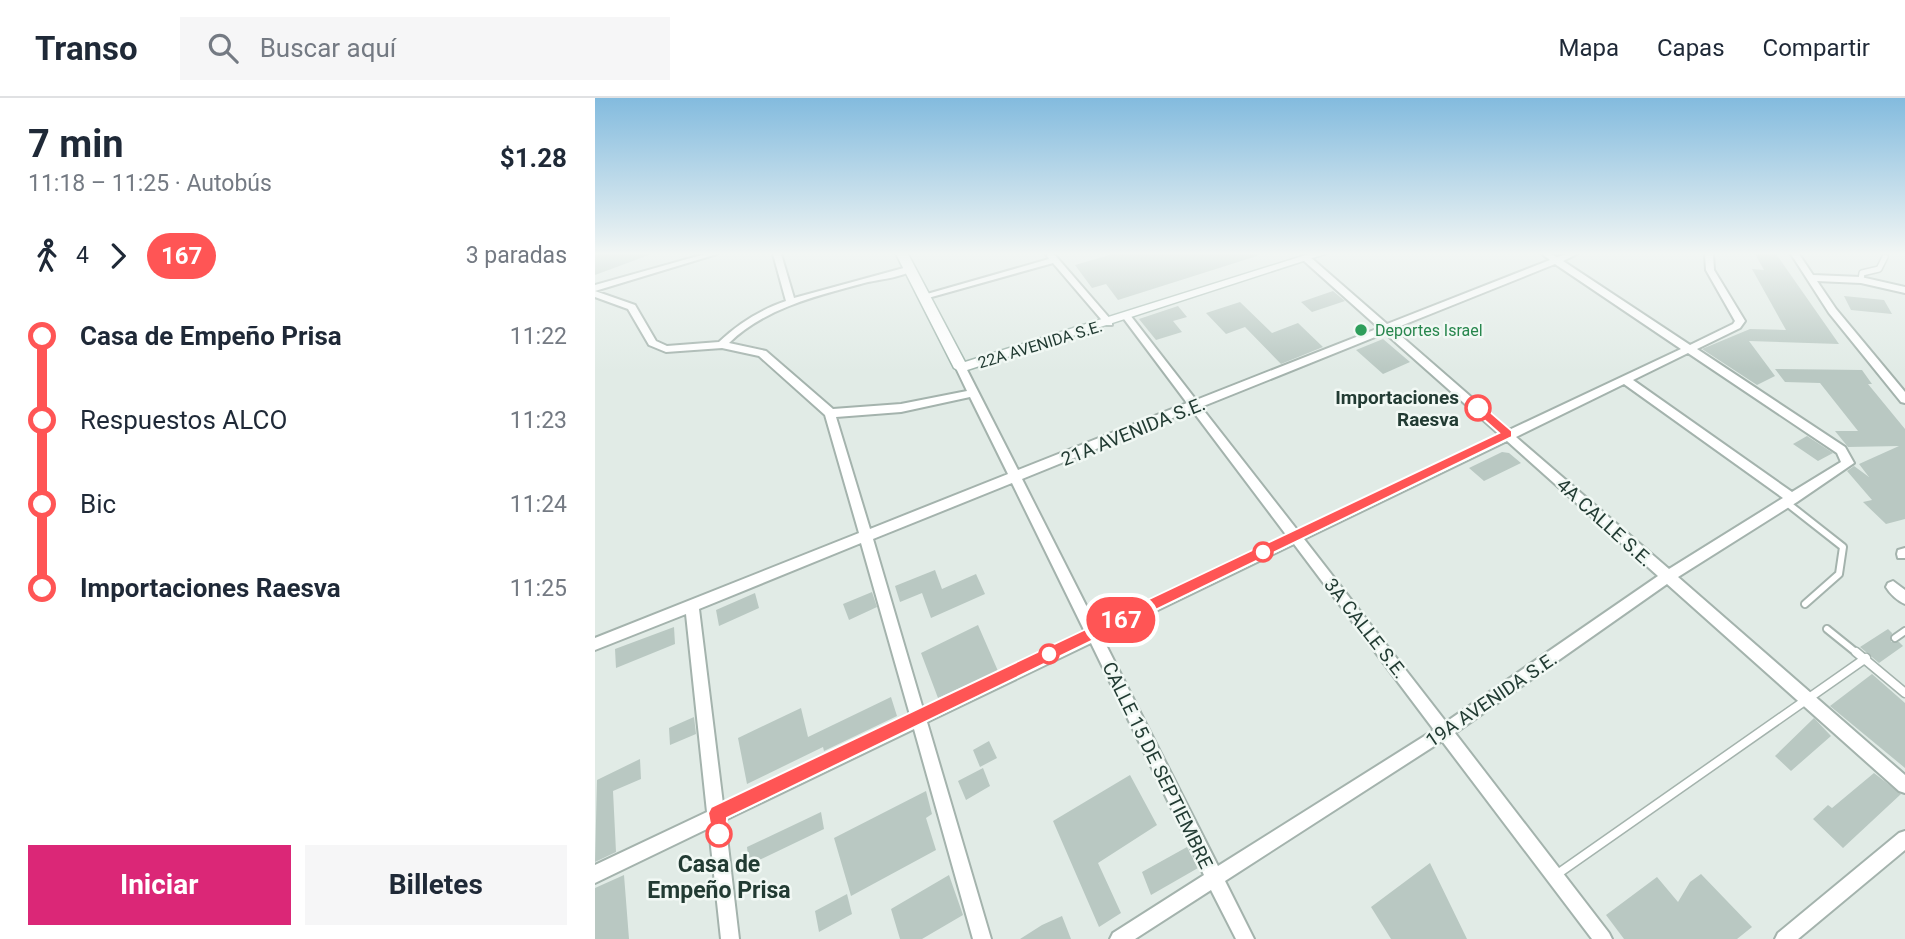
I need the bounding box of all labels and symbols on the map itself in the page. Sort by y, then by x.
street label: 22A AVENIDA S.E. [976,317,1105,372]
place label: Deportes Israel [1375,321,1483,340]
marker: Deportes Israel [1353,322,1369,338]
place label: Importaciones Raesva [1335,386,1459,431]
street label: 21A AVENIDA S.E. [1058,392,1208,471]
marker: Importaciones Raesva [1465,395,1491,421]
street label: 4A CALLE S.E. [1552,473,1657,571]
unlabelled marker [1253,542,1273,562]
street label: 3A CALLE S.E. [1319,574,1412,683]
line badge: 167 [1081,597,1161,643]
unlabelled marker [1039,644,1059,664]
street label: 19A AVENIDA S.E. [1421,647,1561,752]
street label: CALLE 15 DE SEPTIEMBRE [1097,658,1218,872]
marker: Casa de Empeño Prisa [706,821,732,847]
place label: Casa de Empeño Prisa [647,851,791,904]

